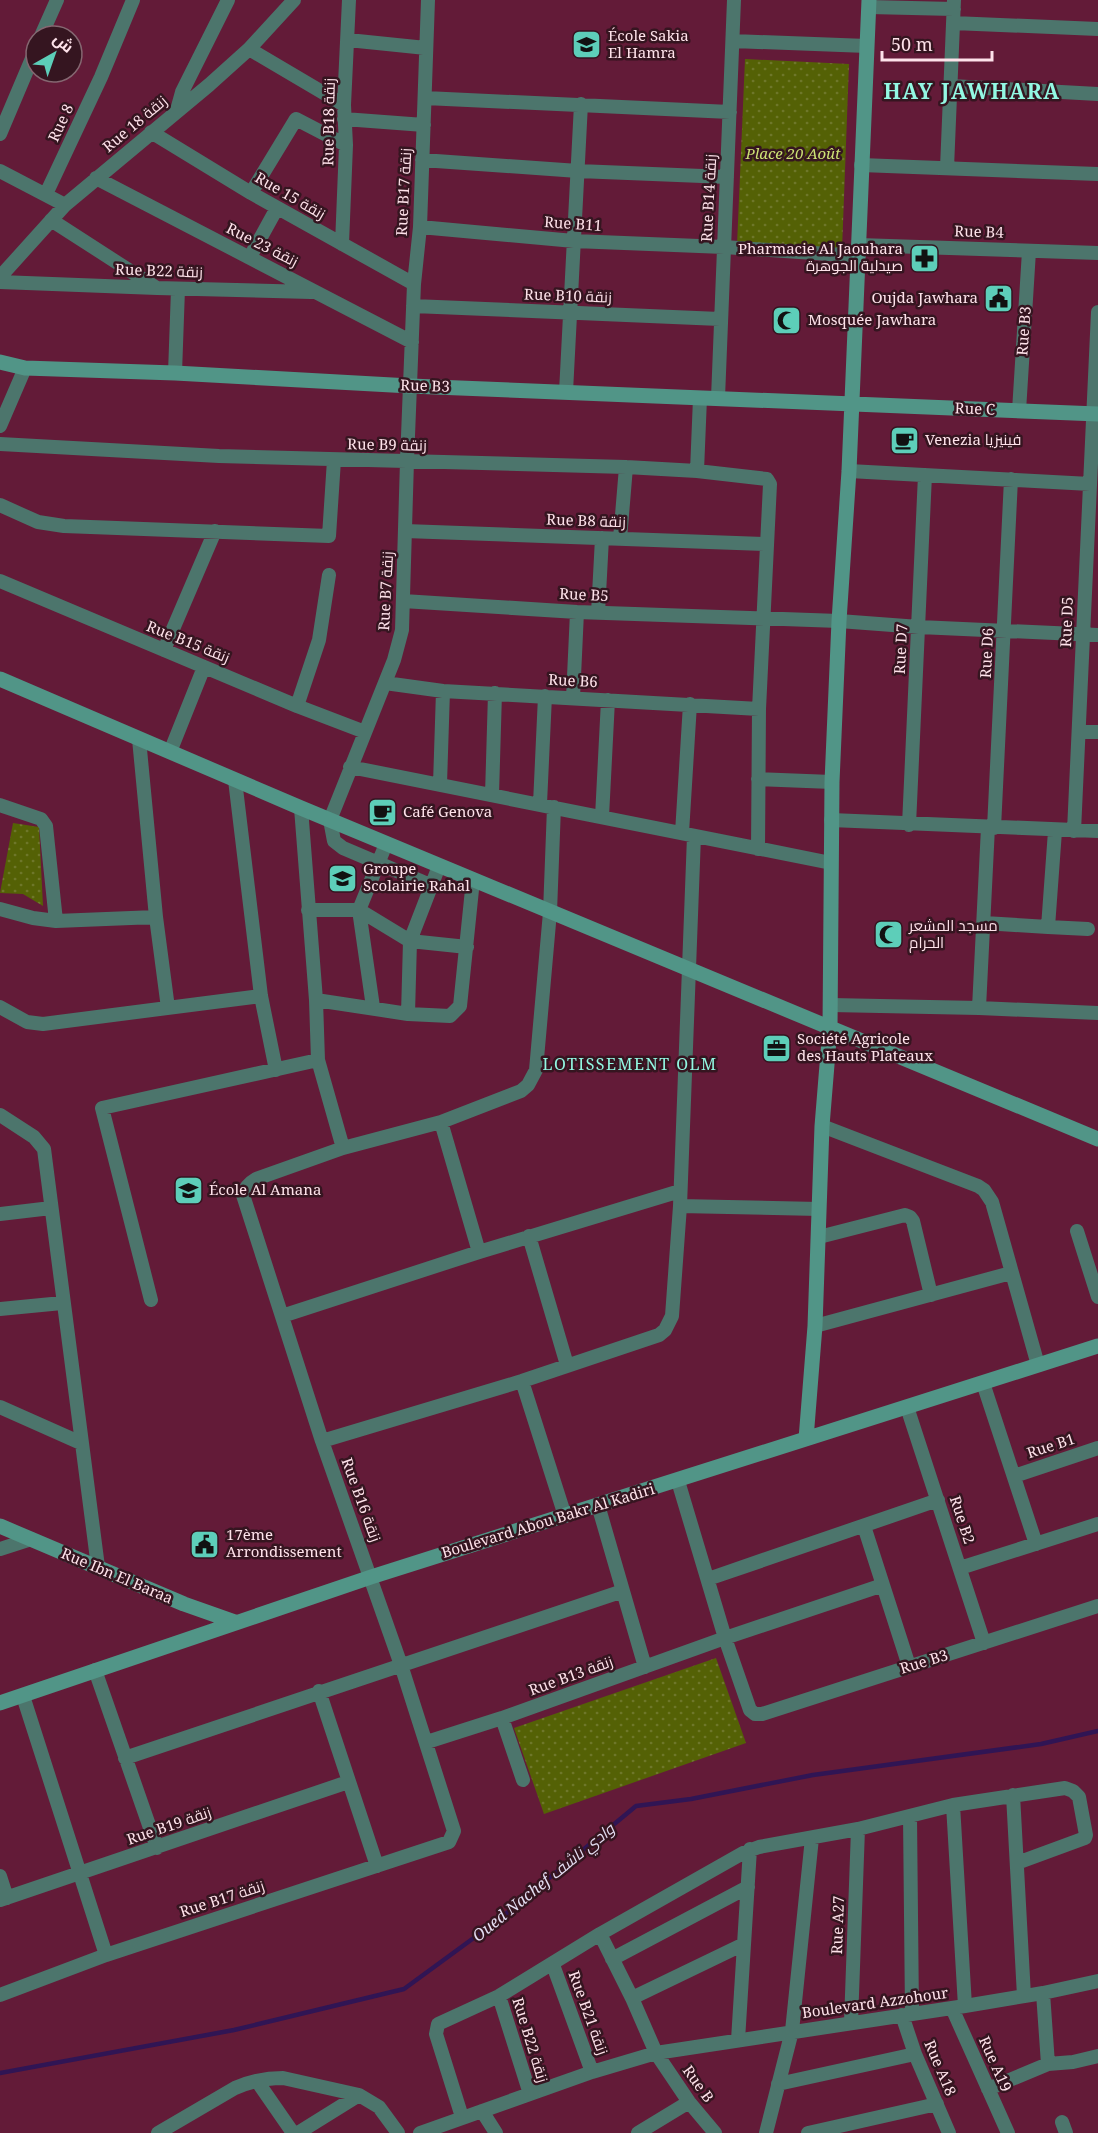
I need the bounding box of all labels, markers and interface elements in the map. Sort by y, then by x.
north arrow [24,24,84,84]
scale bar [882,24,992,62]
place label: École Sakia El Hamra [608,25,689,62]
text: ش [49,27,79,58]
school or university icon: École Sakia El Hamra [571,29,603,61]
text: 50 m [891,32,933,56]
district label: HAY JAWHARA [884,77,1060,105]
street label: Rue B18 زنقة [317,78,339,166]
street label: Rue 18 زنقة [98,90,171,156]
street label: Rue 8 [43,100,78,145]
park label: Place 20 Août [744,143,841,163]
street label: Rue B17 زنقة [391,147,415,236]
street label: Rue B14 زنقة [696,153,720,242]
street label: Rue 15 زنقة [252,167,329,223]
street label: Rue B11 [544,211,603,235]
street label: Rue 23 زنقة [223,217,302,271]
street label: Rue B4 [954,220,1005,242]
place label: Pharmacie Al Jaouhara صيدلية الجوهرة [738,238,903,275]
pharmacy icon: Pharmacie Al Jaouhara صيدلية الجوهرة [908,242,940,274]
street label: Rue B22 زنقة [115,258,203,282]
public building icon: Oujda Jawhara [983,282,1015,314]
street label: Rue B10 زنقة [524,283,612,307]
place label: Oujda Jawhara [871,287,978,307]
mosque icon: Mosquée Jawhara [771,304,803,336]
street label: Rue B3 [1011,306,1035,356]
place label: Mosquée Jawhara [808,309,936,329]
street label: Rue B3 [400,374,450,396]
street label: Rue C [954,397,996,419]
cafe icon: Venezia فينيزيا [888,424,920,456]
place label: Venezia فينيزيا [925,429,1021,449]
street label: Rue B9 زنقة [347,433,427,455]
street label: Rue B8 زنقة [546,509,626,531]
street label: Rue B7 زنقة [373,551,397,631]
street label: Rue B5 [559,583,609,605]
street label: Rue D5 [1055,596,1077,648]
street label: Rue B15 زنقة [144,615,233,667]
street label: Rue D7 [889,623,911,675]
street label: Rue D6 [975,627,997,679]
street label: Rue B6 [548,669,598,691]
cafe icon: Café Genova [366,796,398,828]
place label: Café Genova [403,801,492,821]
place label: Groupe Scolairie Rahal [363,858,470,895]
school or university icon: Groupe Scolairie Rahal [326,862,358,894]
place label: مسجد المشعر الحرام [908,915,998,953]
mosque icon: مسجد المشعر الحرام [872,919,904,951]
place label: Société Agricole des Hauts Plateaux [797,1028,933,1065]
office icon: Société Agricole des Hauts Plateaux [760,1032,792,1064]
district label: LOTISSEMENT OLM [542,1053,718,1075]
school or university icon: École Al Amana [172,1174,204,1206]
place label: École Al Amana [209,1179,321,1199]
street label: Rue B1 [1024,1428,1077,1462]
street label: Rue B16 زنقة [337,1455,386,1544]
street label: Boulevard Abou Bakr Al Kadiri [439,1478,657,1562]
street label: Rue B2 [946,1493,980,1546]
place label: 17ème Arrondissement [226,1524,342,1561]
public building icon: 17ème Arrondissement [189,1528,221,1560]
street label: Rue Ibn El Baraa [59,1543,176,1608]
street label: Rue B3 [897,1644,950,1678]
street label: Rue B13 زنقة [526,1651,615,1700]
street label: Rue B19 زنقة [124,1801,214,1849]
water label: Oued Nachef وادي ناشف [467,1817,621,1948]
street label: Rue B17 زنقة [177,1875,267,1921]
street label: Rue A27 [826,1895,848,1955]
street label: Rue B21 زنقة [564,1968,613,2057]
street label: Boulevard Azzohour [801,1982,949,2022]
street label: Rue B22 زنقة [509,1995,553,2085]
street label: Rue A19 [975,2033,1017,2094]
street label: Rue A18 [920,2037,962,2099]
street label: Rue B [679,2061,719,2106]

